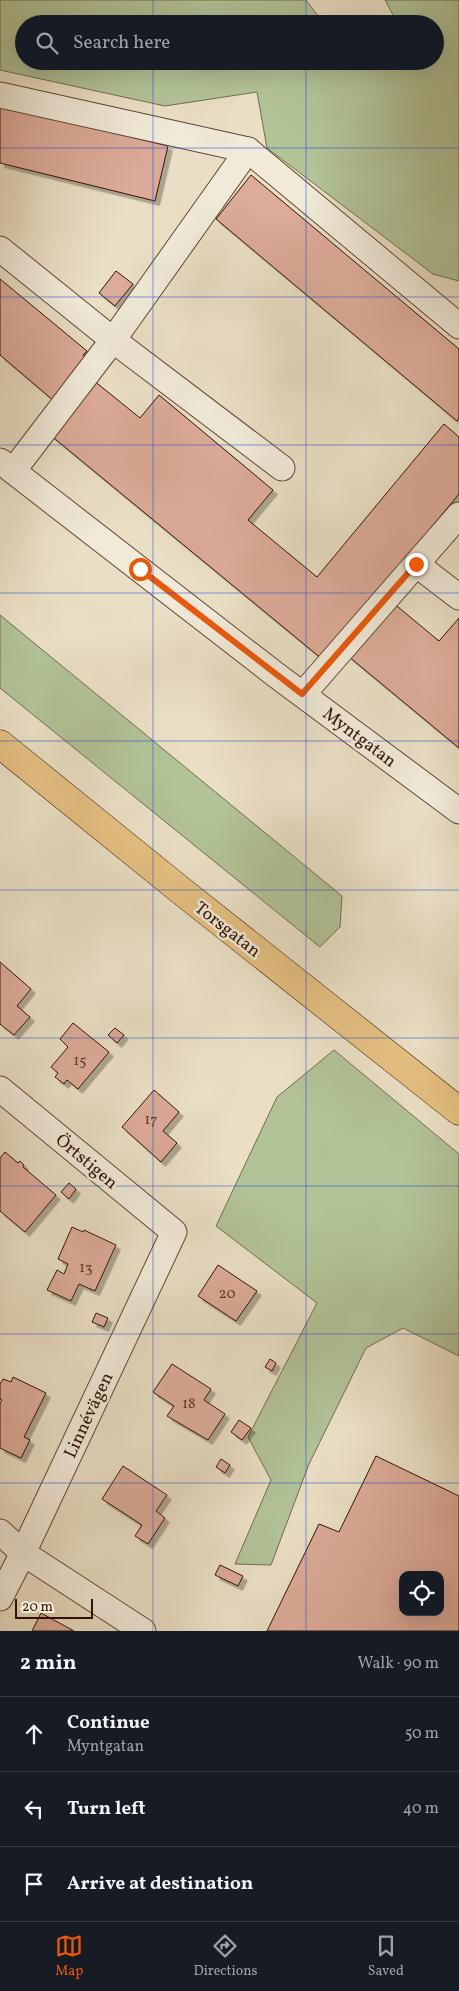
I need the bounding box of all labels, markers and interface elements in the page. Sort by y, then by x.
search box [15,15,444,70]
icon: search [33,29,61,57]
text: Search here [73,30,170,56]
route end [405,553,428,576]
route start [129,558,152,581]
street label: Myntgatan [317,702,401,774]
street label: Torsgatan [189,896,266,964]
house number: 15 [73,1051,87,1072]
house number: 17 [144,1110,158,1131]
street label: Örtstigen [49,1128,123,1196]
house number: 13 [79,1258,93,1279]
house number: 20 [219,1284,235,1305]
street label: Linnévägen [59,1368,120,1463]
house number: 18 [182,1394,196,1415]
map controls [399,1571,444,1616]
button: locate [399,1571,444,1616]
scale bar [15,1596,92,1619]
text: 20 m [22,1598,53,1617]
text: 2 min [20,1649,77,1678]
text: Walk · 90 m [357,1653,439,1675]
text: Continue [67,1710,150,1736]
icon: ahead [20,1720,48,1748]
text: 50 m [405,1723,439,1745]
text: Myntgatan [67,1736,144,1758]
icon: left [20,1795,48,1823]
text: Turn left [67,1796,146,1822]
text: 40 m [403,1798,439,1820]
icon: arrive [20,1870,48,1898]
text: Arrive at destination [67,1871,253,1897]
tab: Map [55,1932,83,1981]
tab: Directions [193,1932,258,1981]
tab: Saved [368,1932,404,1981]

